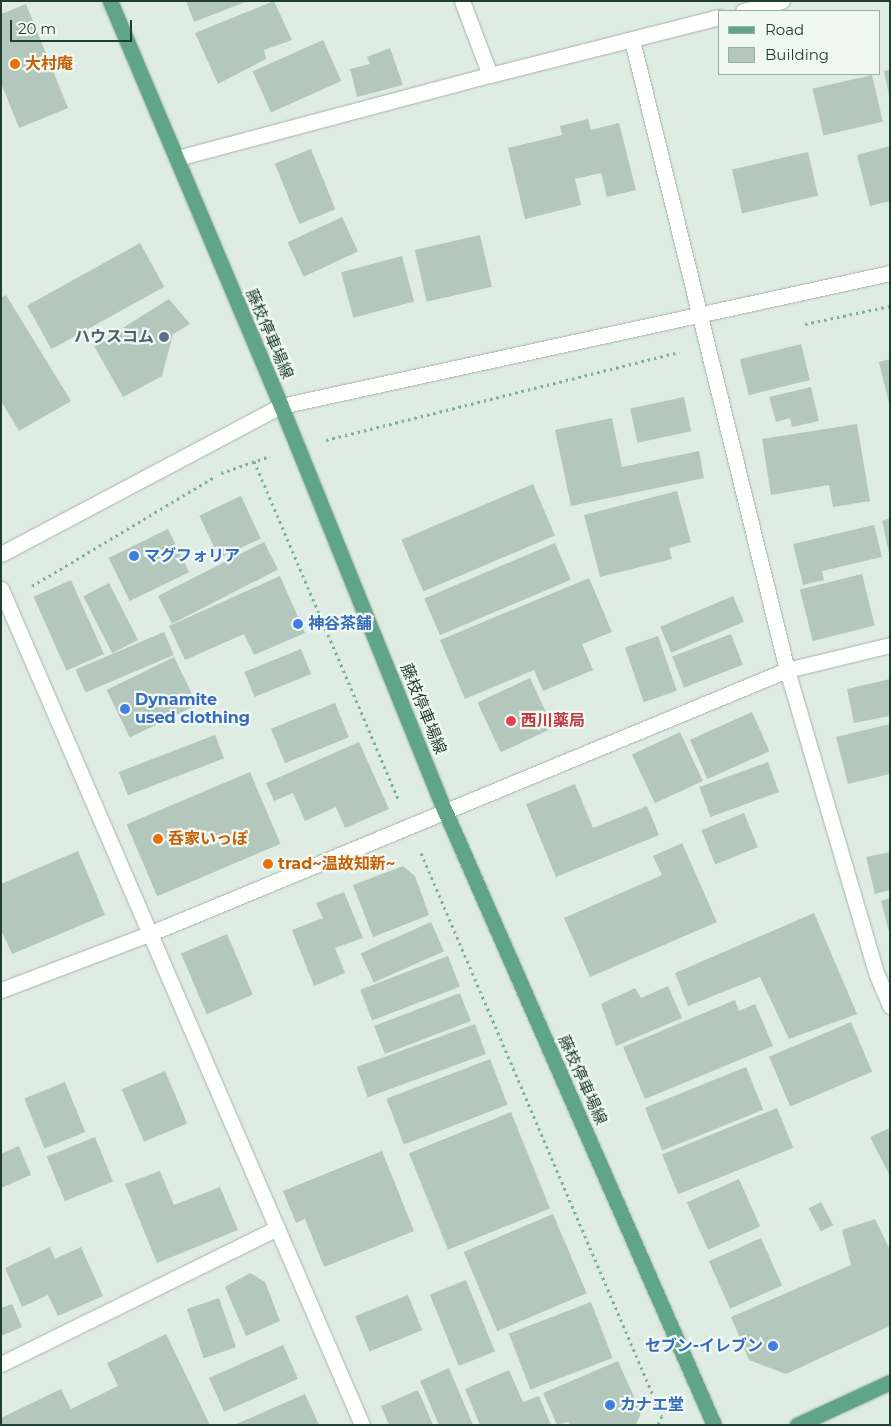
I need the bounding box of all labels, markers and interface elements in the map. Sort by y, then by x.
scale bar [12,10,135,42]
legend [718,10,881,75]
text: 20 m [18,19,56,38]
text: Road [765,20,804,39]
text: Building [765,45,829,64]
place label: 大村庵 [25,54,73,74]
marker: 大村庵 [9,58,21,70]
street label: 藤枝停車場線 [241,286,297,382]
place label: ハウスコム [74,327,154,347]
marker: ハウスコム [158,331,170,343]
place label: マグフォリア [144,546,240,566]
marker: マグフォリア [128,550,140,562]
place label: 神谷茶舗 [308,614,372,634]
marker: 神谷茶舗 [292,618,304,630]
street label: 藤枝停車場線 [396,661,450,757]
place label: Dynamite used clothing [135,690,250,728]
marker: Dynamite used clothing [119,703,131,715]
place label: 西川薬局 [521,711,585,731]
marker: 西川薬局 [505,715,517,727]
place label: 呑家いっぽ [168,829,248,849]
marker: 呑家いっぽ [152,833,164,845]
place label: trad~温故知新~ [278,854,395,874]
marker: trad~温故知新~ [262,858,274,870]
street label: 藤枝停車場線 [554,1032,610,1128]
place label: セブン-イレブン [645,1336,763,1356]
marker: セブン-イレブン [767,1340,779,1352]
place label: カナエ堂 [620,1395,684,1415]
marker: カナエ堂 [604,1399,616,1411]

